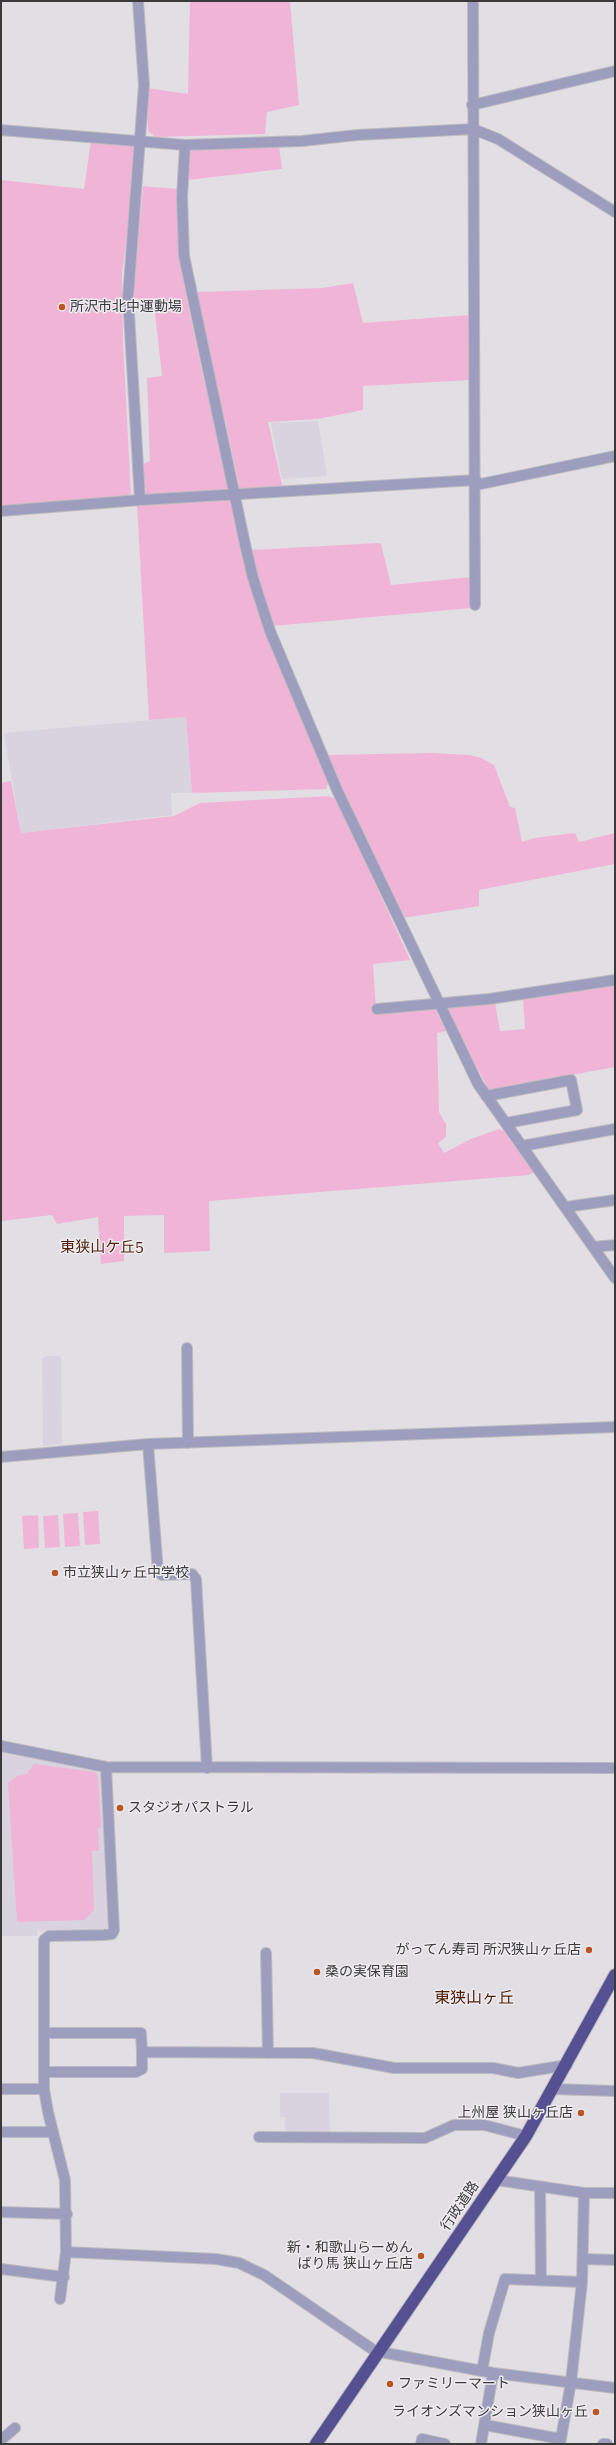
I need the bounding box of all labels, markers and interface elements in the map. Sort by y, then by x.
place label: 所沢市北中運動場 [70,299,182,315]
marker: 所沢市北中運動場 [57,302,67,312]
district label: 東狭山ケ丘5 [60,1239,144,1257]
place label: 市立狭山ヶ丘中学校 [63,1565,189,1581]
marker: 市立狭山ヶ丘中学校 [50,1568,60,1578]
place label: スタジオパストラル [128,1800,254,1816]
marker: スタジオパストラル [115,1803,125,1813]
place label: がってん寿司 所沢狭山ヶ丘店 [395,1942,581,1958]
marker: がってん寿司 所沢狭山ヶ丘店 [584,1945,594,1955]
place label: 桑の実保育園 [325,1964,409,1980]
marker: 桑の実保育園 [312,1967,322,1977]
district label: 東狭山ヶ丘 [434,1988,514,2008]
place label: 上州屋 狭山ヶ丘店 [457,2105,573,2121]
marker: 上州屋 狭山ヶ丘店 [576,2108,586,2118]
street label: 行政道路 [437,2178,483,2234]
place label: 新・和歌山らーめん ばり馬 狭山ヶ丘店 [287,2240,413,2272]
marker: 新・和歌山らーめん ばり馬 狭山ヶ丘店 [416,2251,426,2261]
place label: ファミリーマート [398,2376,510,2392]
marker: ファミリーマート [385,2379,395,2389]
place label: ライオンズマンション狭山ヶ丘 [392,2404,588,2420]
marker: ライオンズマンション狭山ヶ丘 [591,2407,601,2417]

